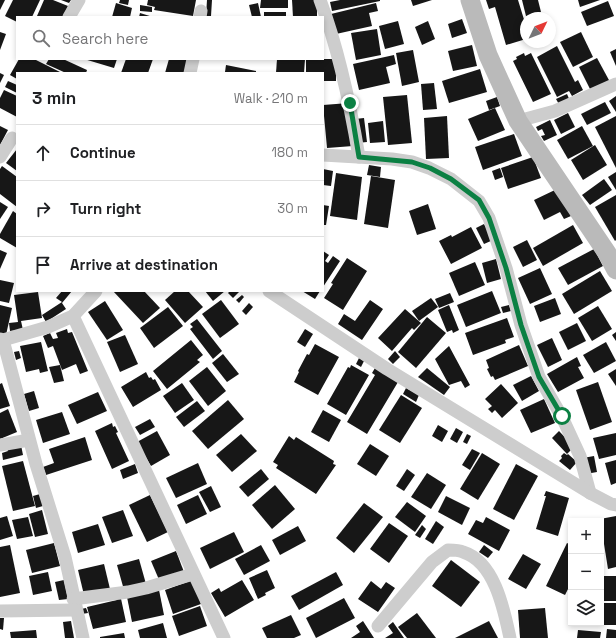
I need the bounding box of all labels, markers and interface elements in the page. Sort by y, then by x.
north arrow [520,12,556,48]
search box [16,16,324,60]
icon: search [30,27,52,49]
text: Search here [62,29,148,48]
text: 3 min [32,87,76,109]
text: Walk · 210 m [234,90,308,107]
route end [341,94,359,112]
icon: ahead [32,142,54,164]
text: Continue [70,143,136,162]
text: 180 m [272,144,308,161]
icon: right [32,198,54,220]
text: Turn right [70,199,141,218]
text: 30 m [277,200,308,217]
icon: arrive [32,254,54,276]
text: Arrive at destination [70,255,218,274]
route start [553,407,571,425]
map controls [568,518,604,626]
button: + [568,518,604,554]
button: − [568,554,604,590]
button: layers [568,590,604,626]

